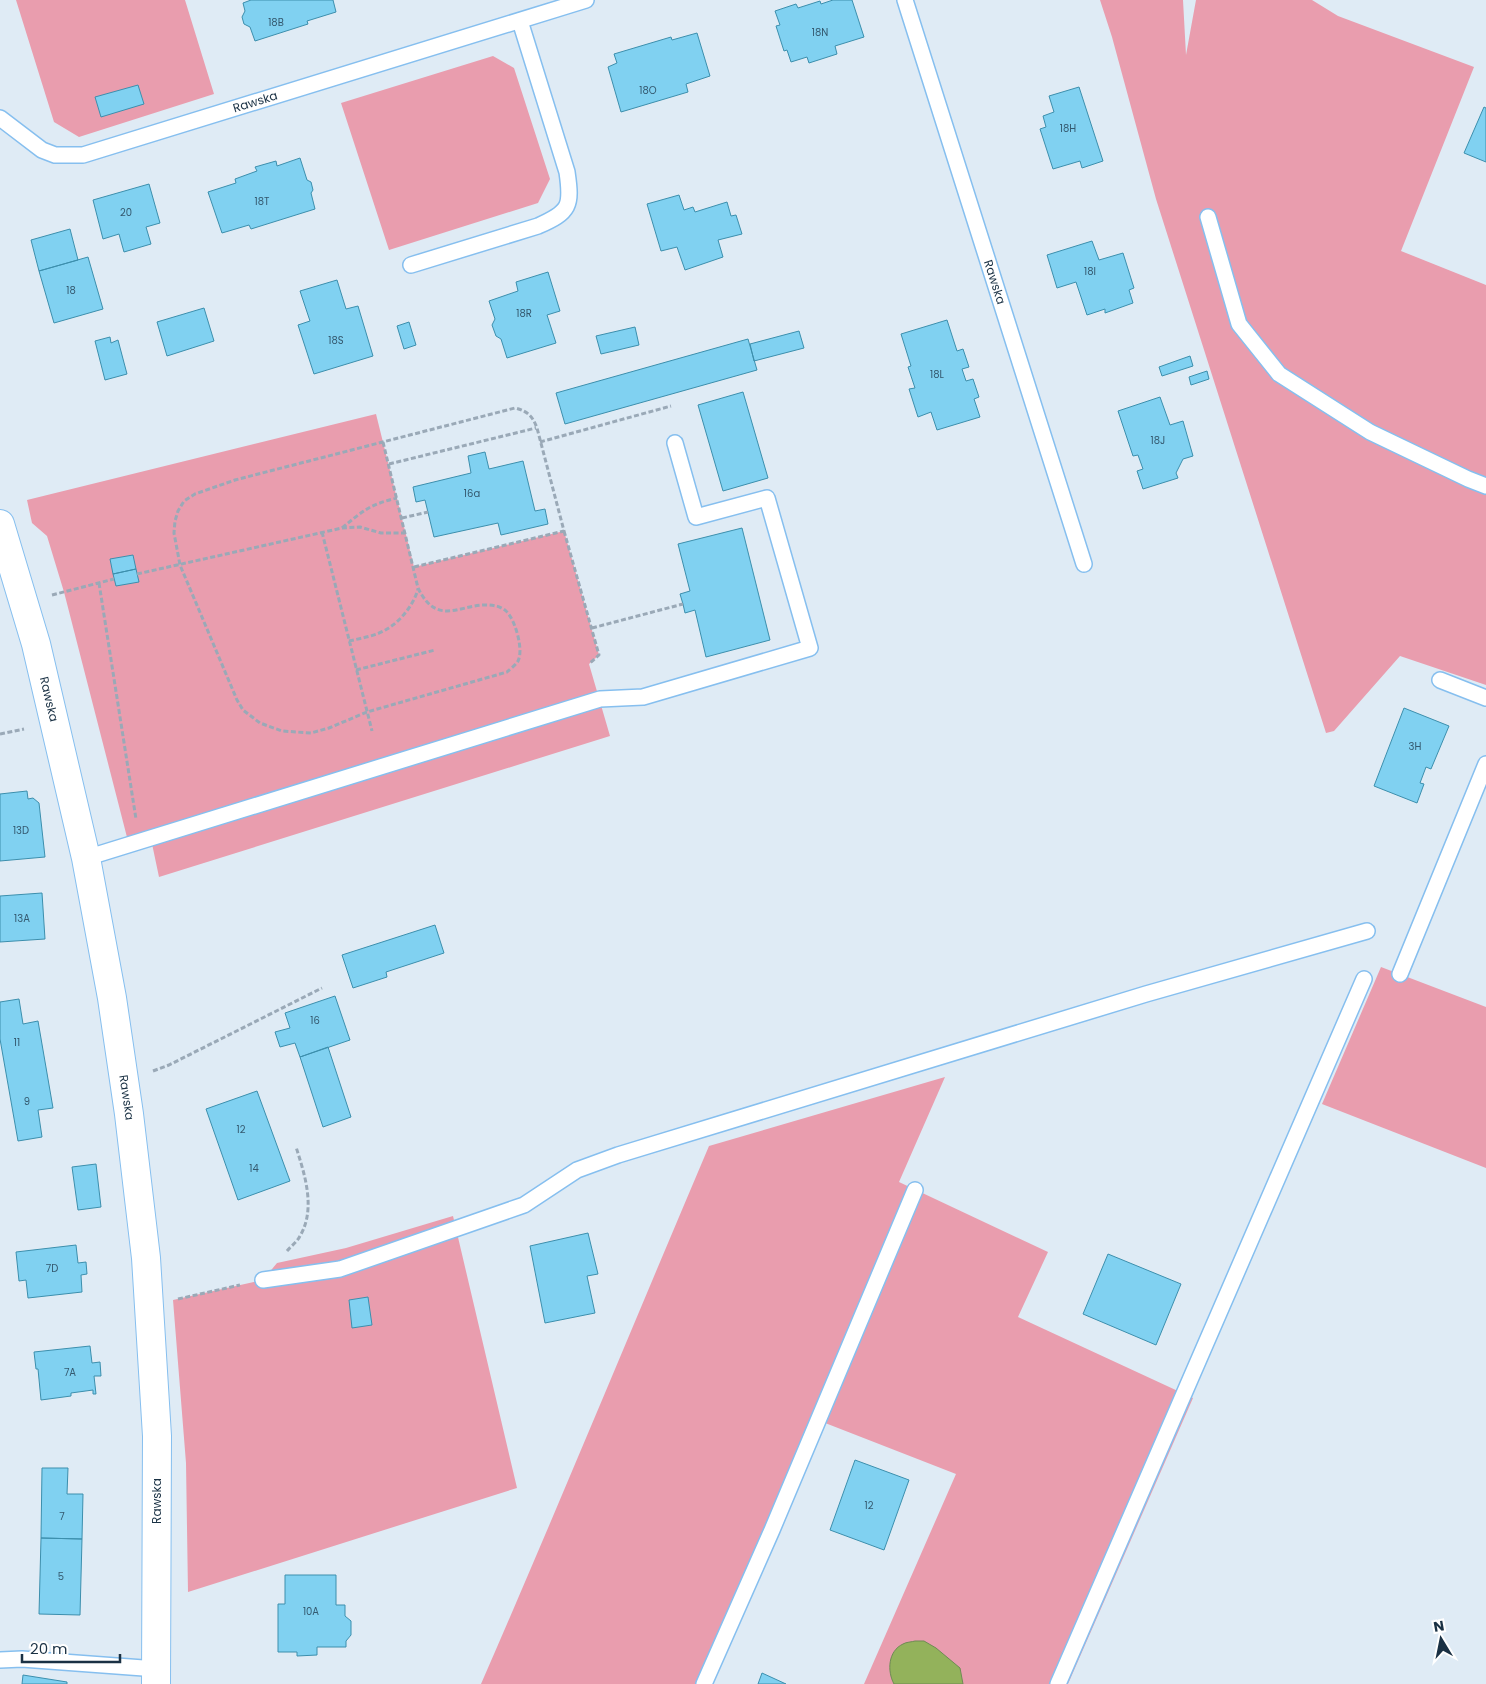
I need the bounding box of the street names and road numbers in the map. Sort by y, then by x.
street label: Rawska [231,87,280,116]
street label: Rawska [980,258,1010,306]
street label: Rawska [36,675,63,723]
street label: Rawska [115,1074,139,1121]
street label: Rawska [148,1478,165,1524]

